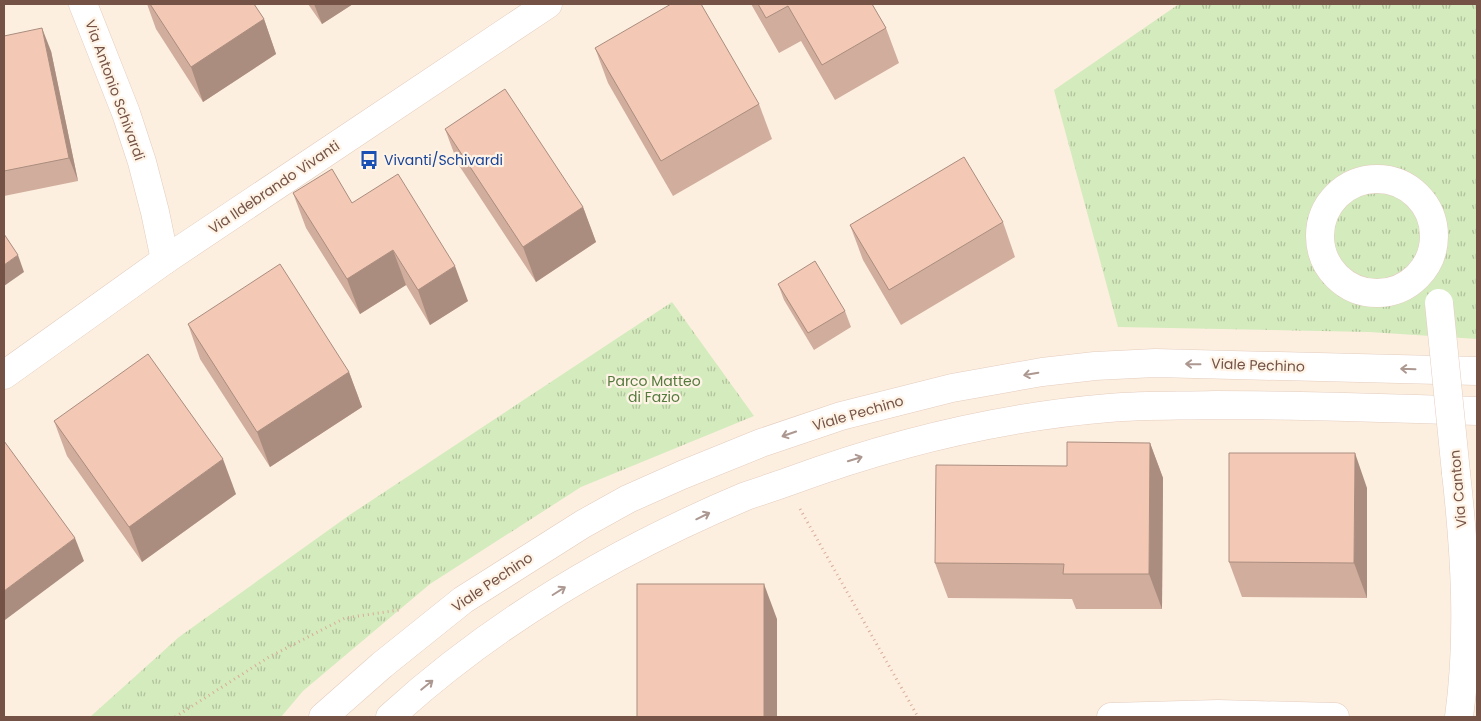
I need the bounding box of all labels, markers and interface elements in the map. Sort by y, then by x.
street label: Via Antonio Schivardi [80,17,150,163]
street label: Via Ildebrando Vivanti [205,136,343,238]
bus stop icon: Vivanti/Schivardi [358,149,380,171]
place label: Vivanti/Schivardi [384,150,503,170]
street label: Viale Pechino [1211,353,1305,377]
one-way arrow [1186,359,1202,369]
one-way arrow [1401,364,1417,373]
one-way arrow [1024,370,1040,380]
park label: Parco Matteo di Fazio [607,371,701,407]
street label: Viale Pechino [810,390,906,436]
one-way arrow [781,429,797,439]
street label: Via Canton [1445,449,1471,529]
one-way arrow [847,453,863,463]
one-way arrow [695,511,710,520]
street label: Viale Pechino [448,547,537,617]
one-way arrow [552,586,566,596]
one-way arrow [420,680,433,691]

